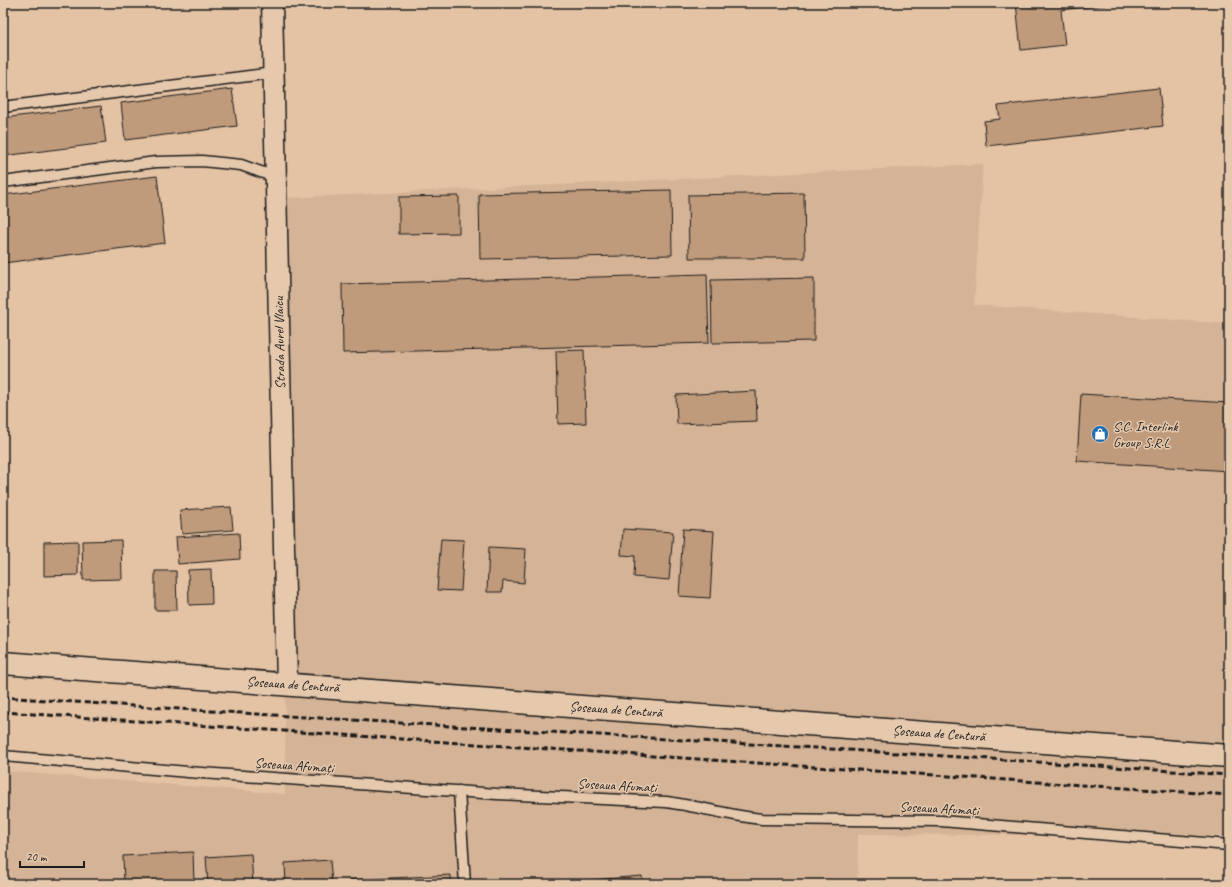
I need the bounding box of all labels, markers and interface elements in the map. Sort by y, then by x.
street label: Strada Aurel Vlaicu [270,296,289,389]
place label: S.C. Interlink Group S.R.L [1113,418,1179,451]
shop icon: S.C. Interlink Group S.R.L [1090,424,1110,444]
street label: Șoseaua de Centură [246,673,342,696]
street label: Șoseaua de Centură [569,698,665,721]
street label: Șoseaua de Centură [892,722,988,745]
street label: Șoseaua Afumați [254,754,336,777]
street label: Șoseaua Afumați [577,775,659,796]
street label: Șoseaua Afumați [899,798,981,819]
scale bar [20,843,84,869]
text: 20 m [26,849,48,865]

